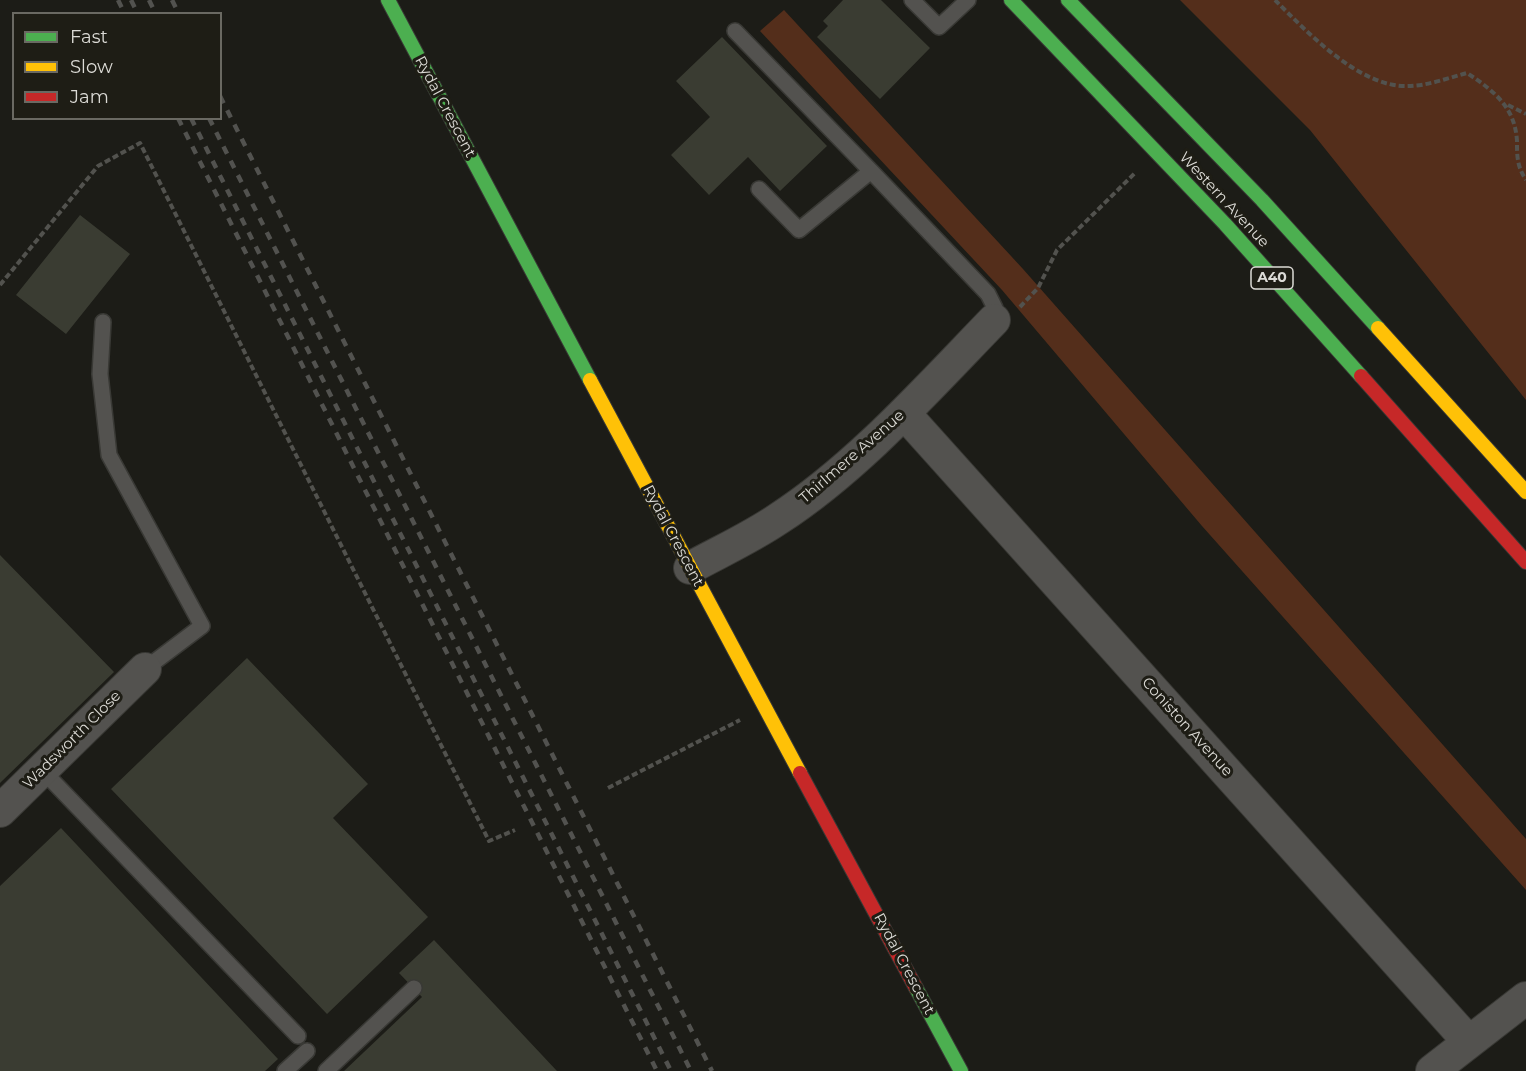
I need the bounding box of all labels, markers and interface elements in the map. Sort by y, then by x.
legend [12,12,222,120]
text: Fast [70,26,108,48]
street label: Rydal Crescent [411,53,479,161]
text: Slow [70,56,113,78]
text: Jam [70,86,109,108]
street label: Western Avenue [1175,149,1273,251]
road number: A40 [1251,267,1293,289]
street label: Thirlmere Avenue [796,407,908,507]
street label: Rydal Crescent [639,482,707,590]
street label: Coniston Avenue [1138,674,1236,780]
street label: Wadsworth Close [19,687,125,793]
street label: Rydal Crescent [870,910,938,1018]

